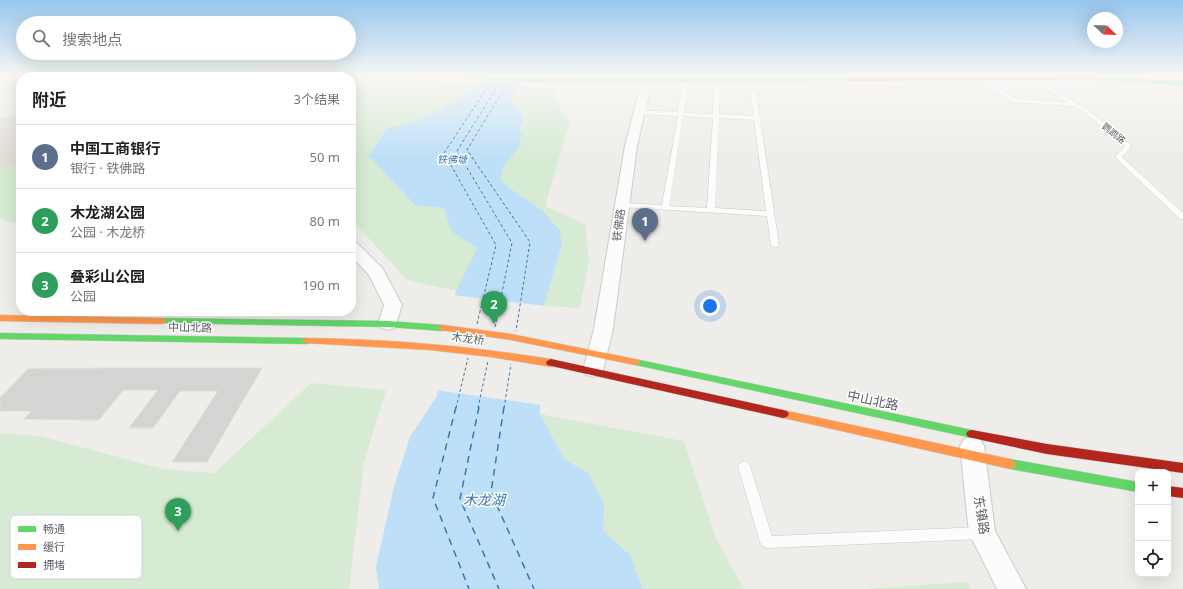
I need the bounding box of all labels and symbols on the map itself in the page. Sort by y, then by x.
north arrow [1087,12,1123,48]
street label: 鹦鹉路 [1099,119,1129,147]
water label: 铁佛塘 [437,152,469,166]
street label: 铁佛路 [608,208,628,242]
pin: 1 [632,208,658,241]
pin: 2 [481,291,507,324]
your location [700,296,720,316]
street label: 中山北路 [168,319,212,335]
street label: 木龙桥 [451,329,485,347]
street label: 中山北路 [846,386,900,414]
water label: 木龙湖 [463,490,507,509]
street label: 东镇路 [970,494,994,536]
pin: 3 [165,498,191,531]
legend [10,515,142,579]
text: 畅通 [43,521,65,536]
text: 缓行 [43,539,65,554]
text: 拥堵 [43,557,65,572]

